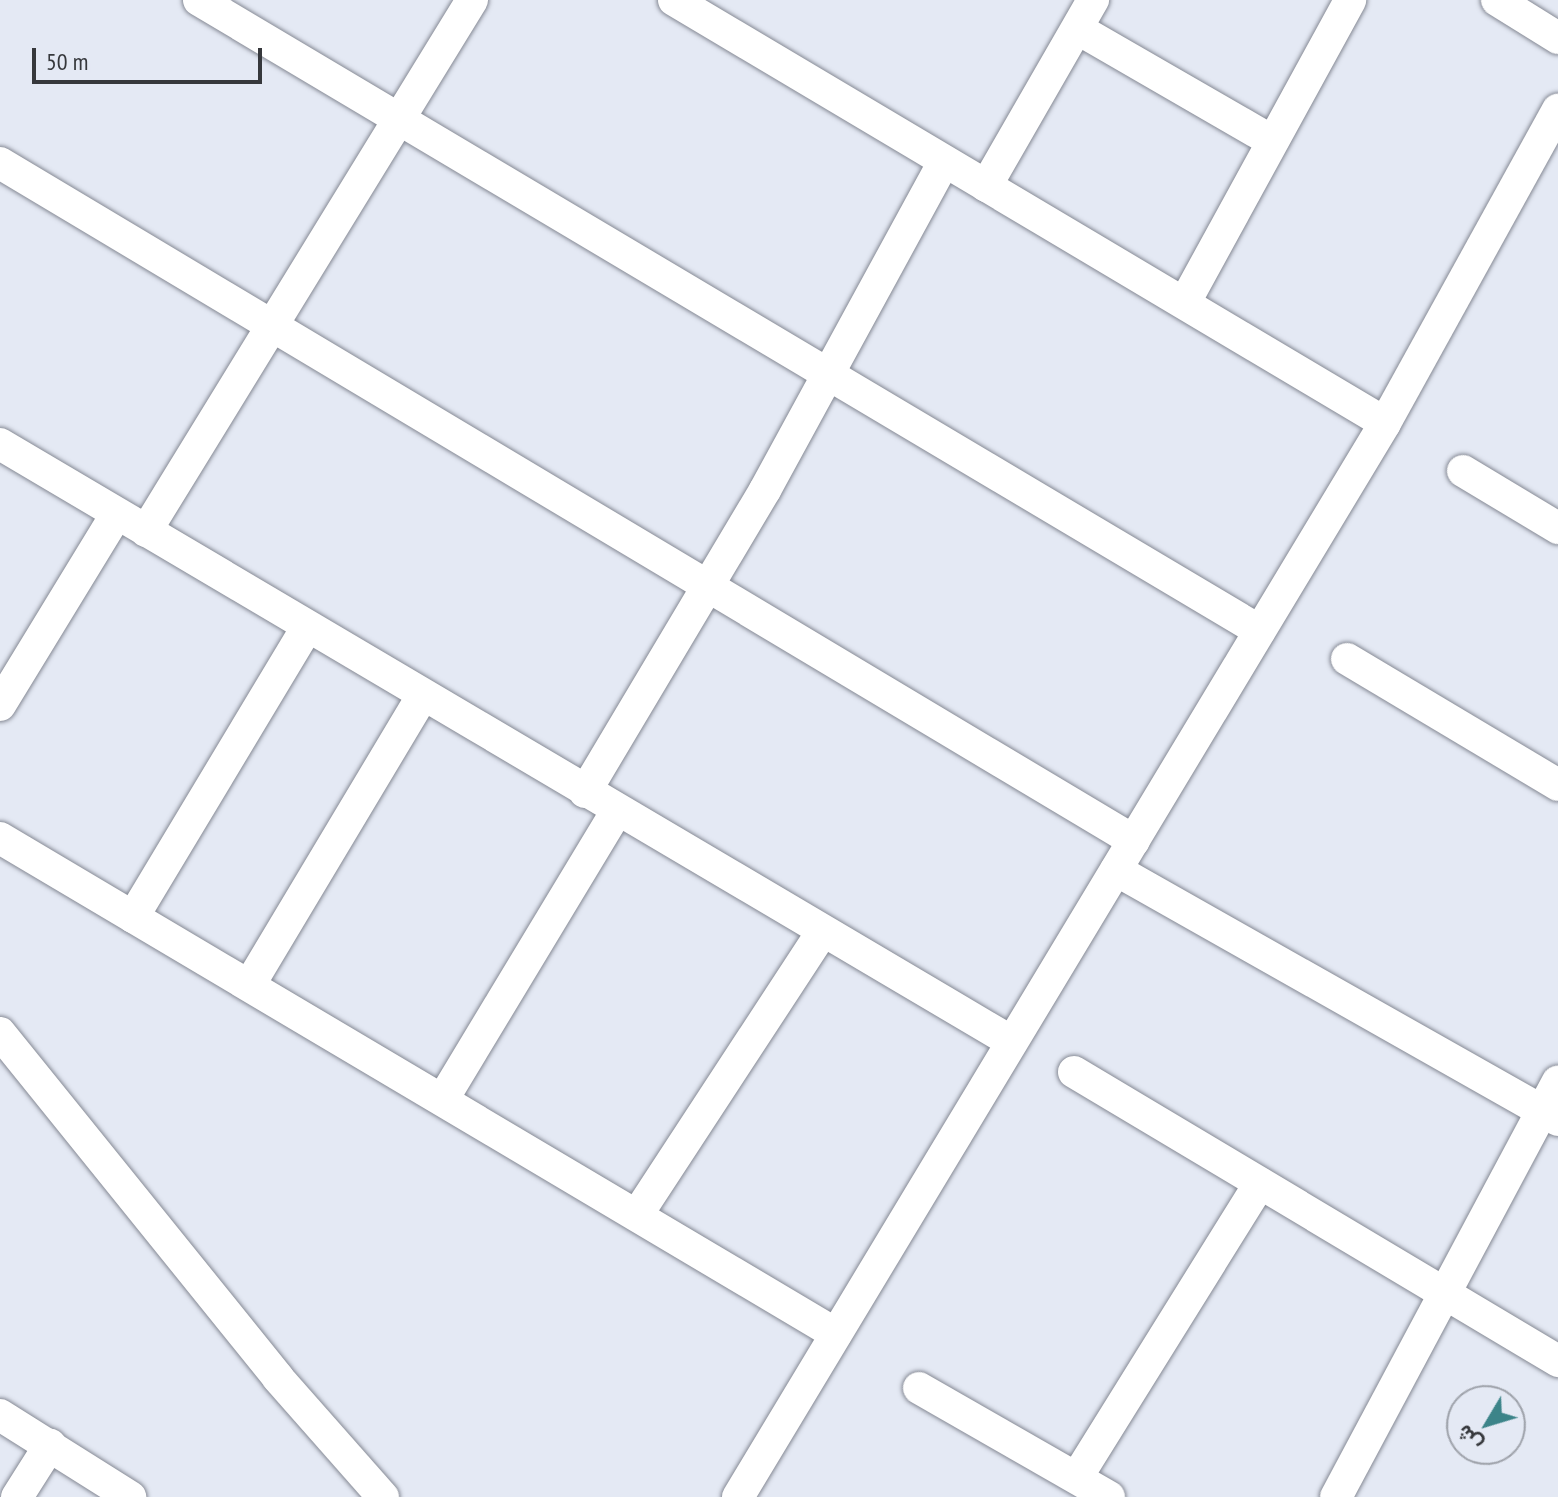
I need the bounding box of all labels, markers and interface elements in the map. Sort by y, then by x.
scale bar [36,32,266,82]
text: 50 m [46,46,88,77]
north arrow [1446,1385,1526,1465]
text: ش [1449,1420,1488,1458]

